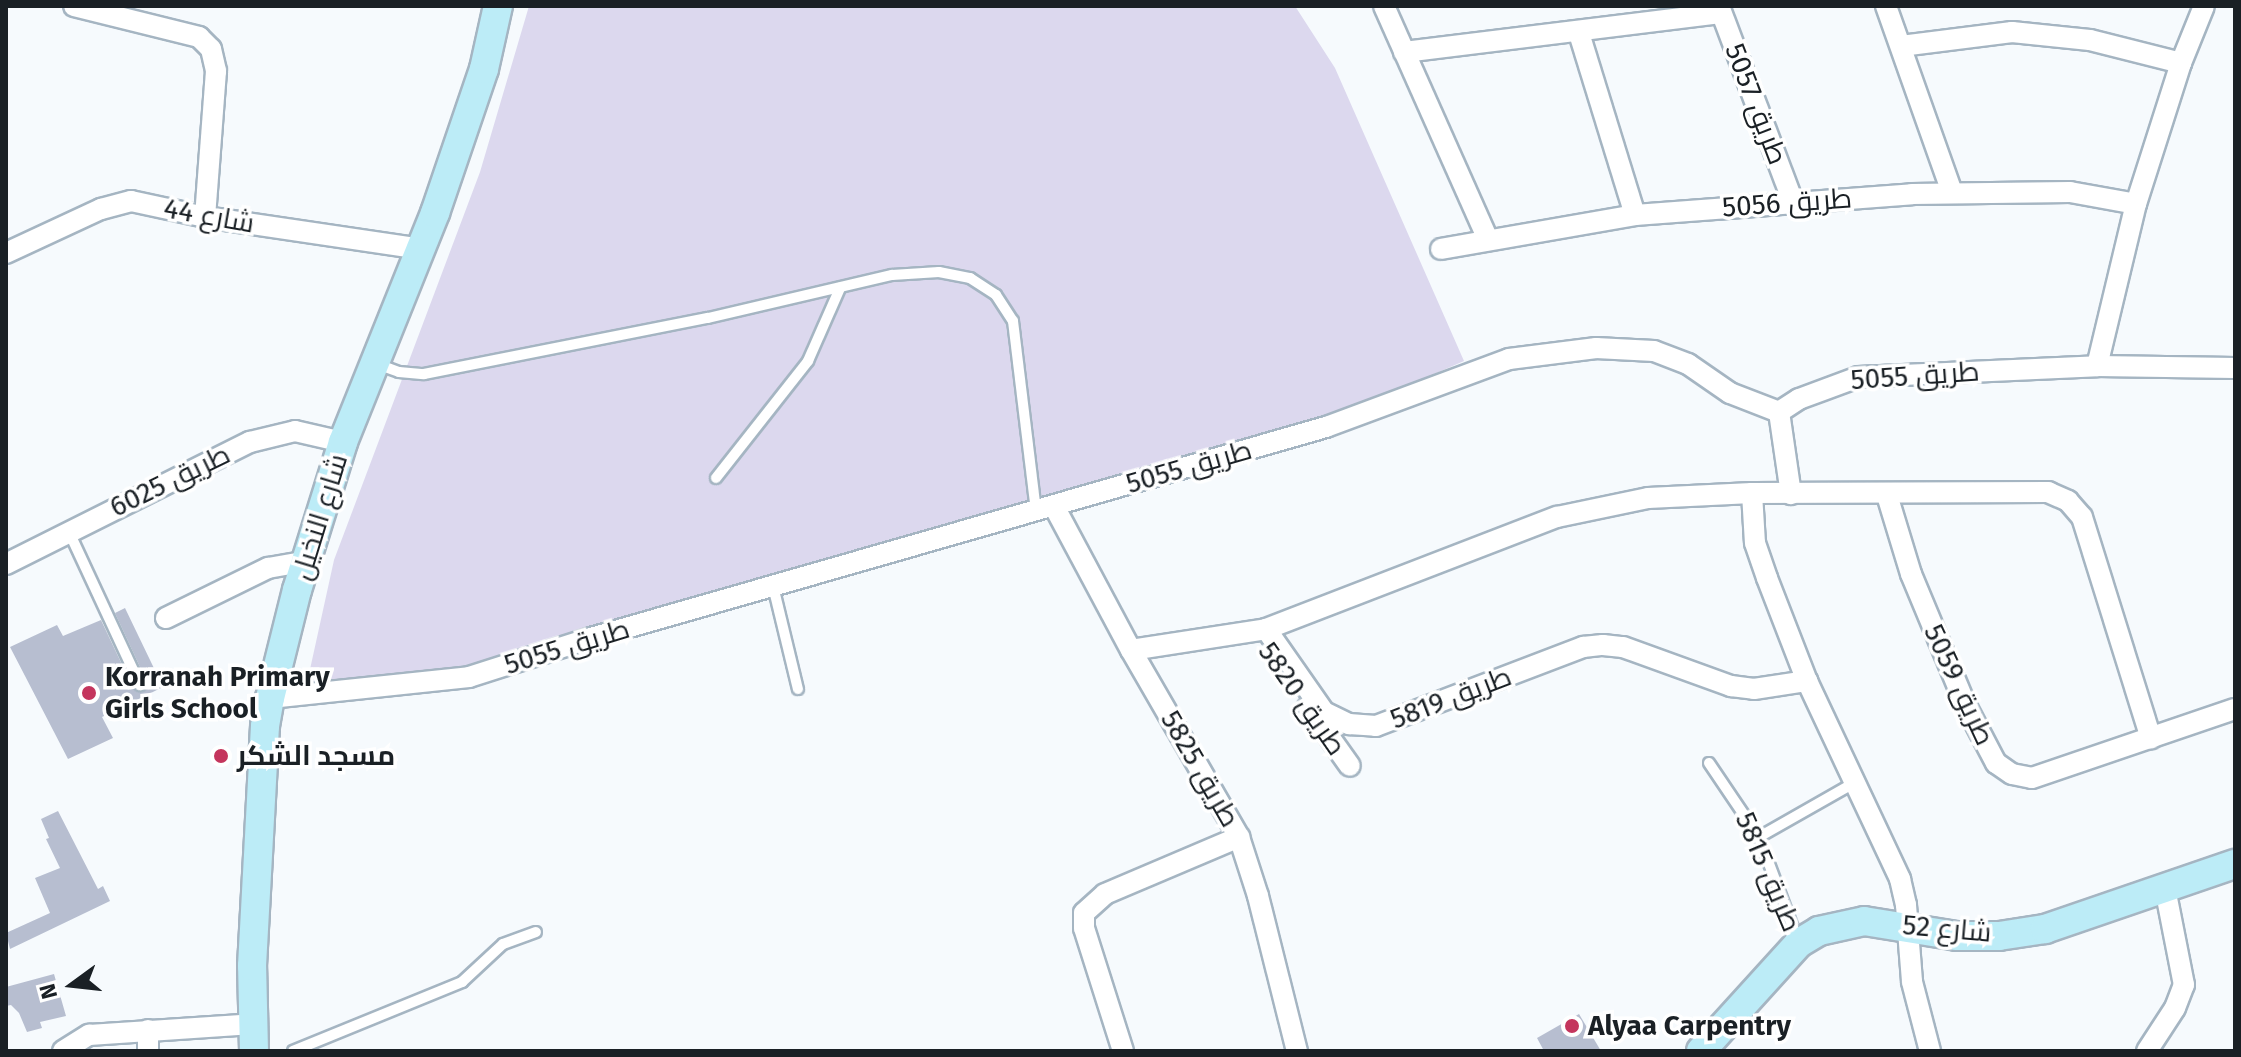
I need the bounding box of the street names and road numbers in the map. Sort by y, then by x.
street label: طريق 5057 [1718,39,1794,169]
street label: طريق 5056 [1721,182,1853,224]
street label: شارع 44 [161,192,257,240]
street label: طريق 5055 [1850,355,1980,397]
street label: طريق 5055 [1122,433,1256,501]
street label: طريق 6025 [104,438,236,524]
street label: شارع النخيل [285,450,355,584]
street label: طريق 5055 [500,612,634,682]
street label: طريق 5059 [1916,619,2002,751]
street label: طريق 5820 [1251,636,1353,762]
street label: طريق 5819 [1386,660,1516,736]
street label: طريق 5825 [1153,705,1247,833]
street label: طريق 5815 [1728,807,1808,937]
street label: شارع 52 [1901,908,1993,950]

